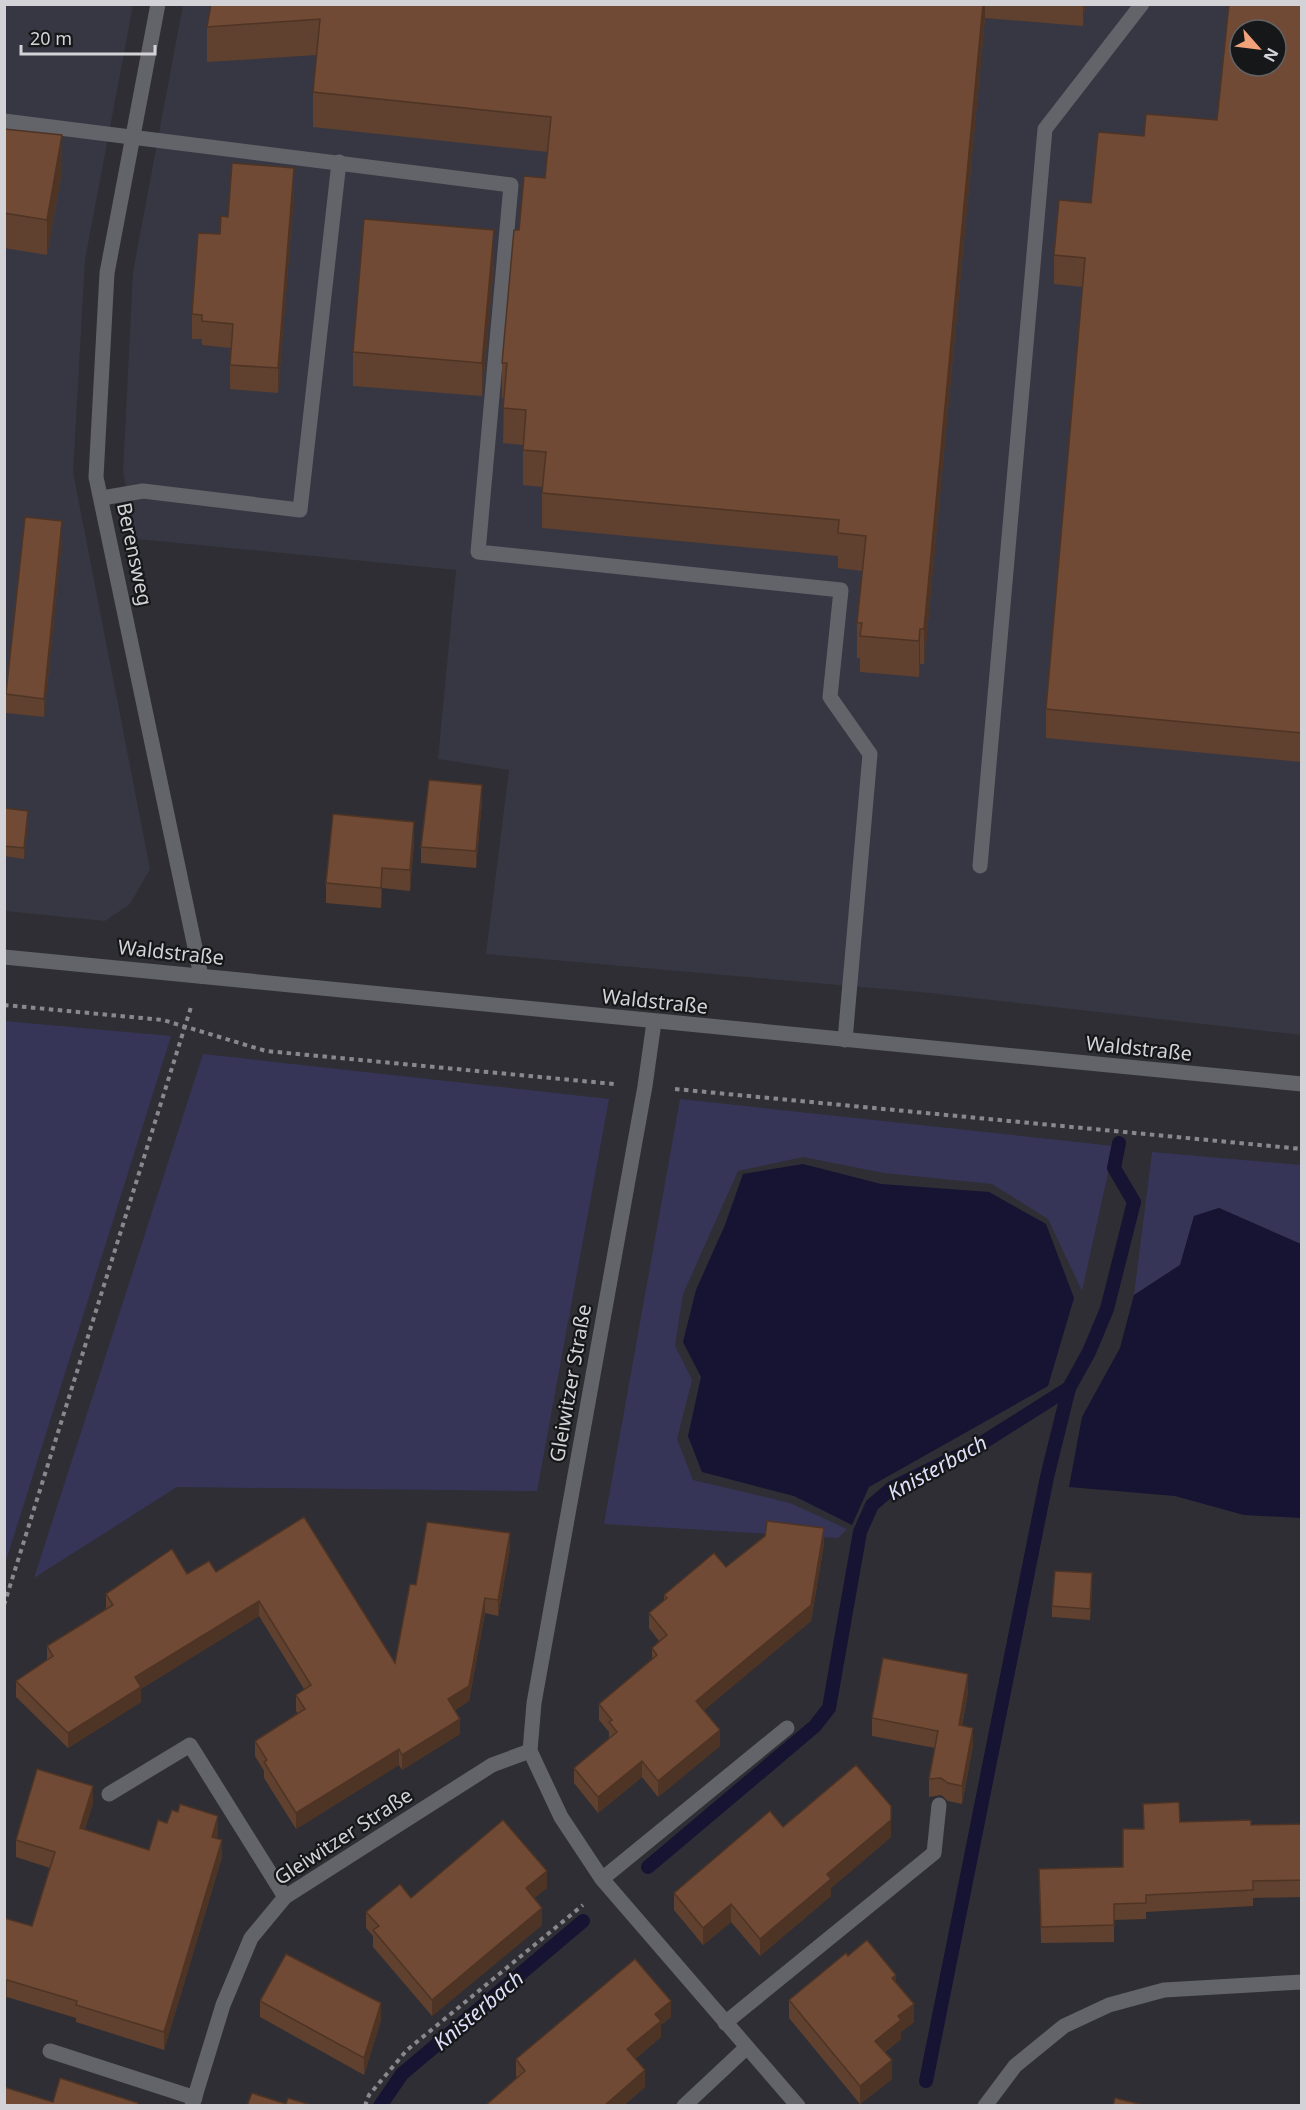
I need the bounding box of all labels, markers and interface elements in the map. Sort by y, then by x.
scale bar [21,18,154,56]
north arrow [1228,18,1288,78]
text: 20 m [30,26,72,50]
text: N [1258,44,1284,66]
street label: Berensweg [111,500,159,608]
street label: Waldstraße [117,933,225,971]
street label: Waldstraße [601,982,709,1020]
street label: Waldstraße [1085,1029,1193,1067]
street label: Gleiwitzer Straße [543,1302,597,1464]
water label: Knisterbach [882,1428,992,1506]
street label: Gleiwitzer Straße [269,1781,417,1891]
water label: Knisterbach [427,1964,529,2056]

